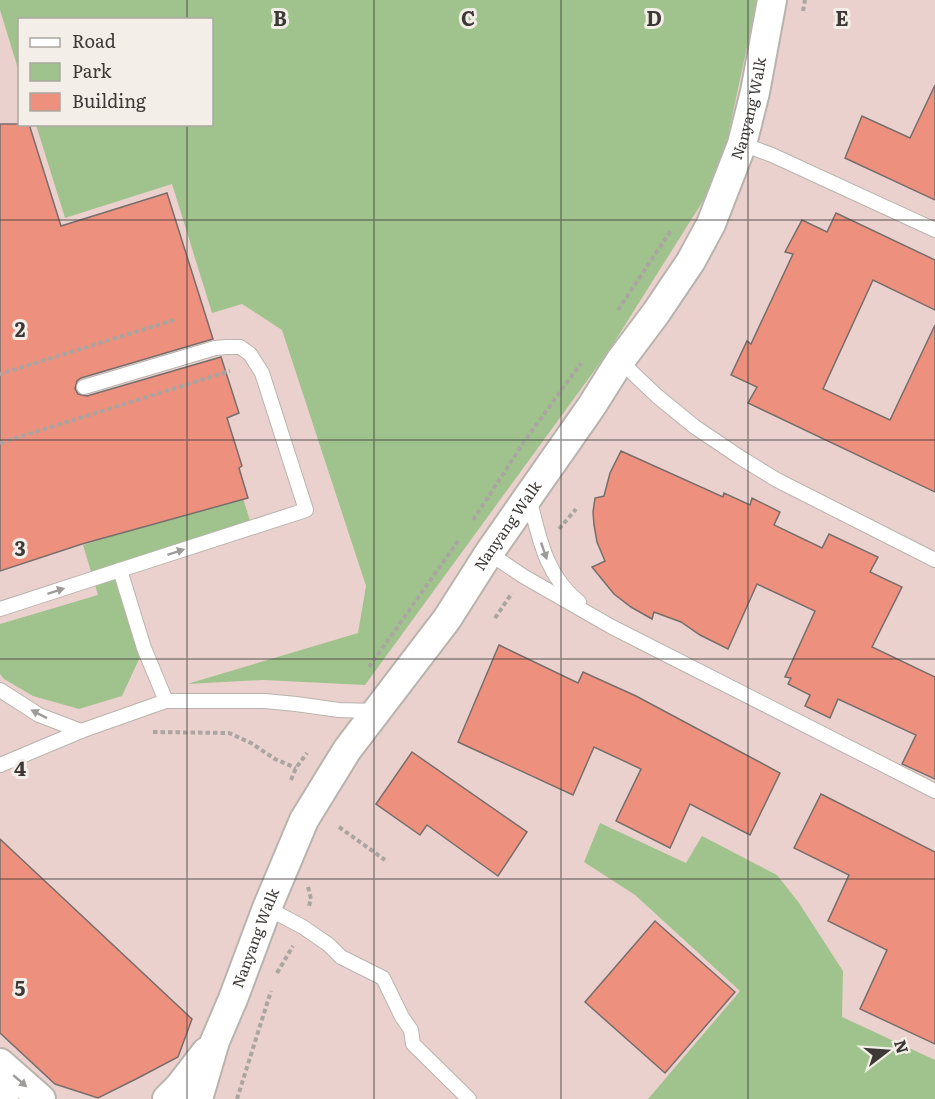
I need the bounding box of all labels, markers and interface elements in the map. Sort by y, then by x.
text: B [273,2,287,32]
text: C [461,2,475,32]
text: D [646,2,662,32]
text: E [835,2,849,32]
legend [18,18,213,126]
text: Road [72,27,116,54]
street label: Nanyang Walk [724,54,771,163]
text: Park [72,57,113,84]
text: Building [72,87,147,114]
text: 2 [15,313,26,343]
street label: Nanyang Walk [468,475,547,575]
text: 3 [14,532,26,562]
one-way arrow [539,542,549,560]
one-way arrow [167,547,185,556]
one-way arrow [47,586,65,595]
one-way arrow [30,709,47,719]
text: 4 [14,752,26,782]
street label: Nanyang Walk [225,884,284,991]
text: 5 [15,972,26,1002]
north arrow [857,1021,917,1081]
text: N [889,1036,916,1056]
one-way arrow [12,1074,27,1087]

